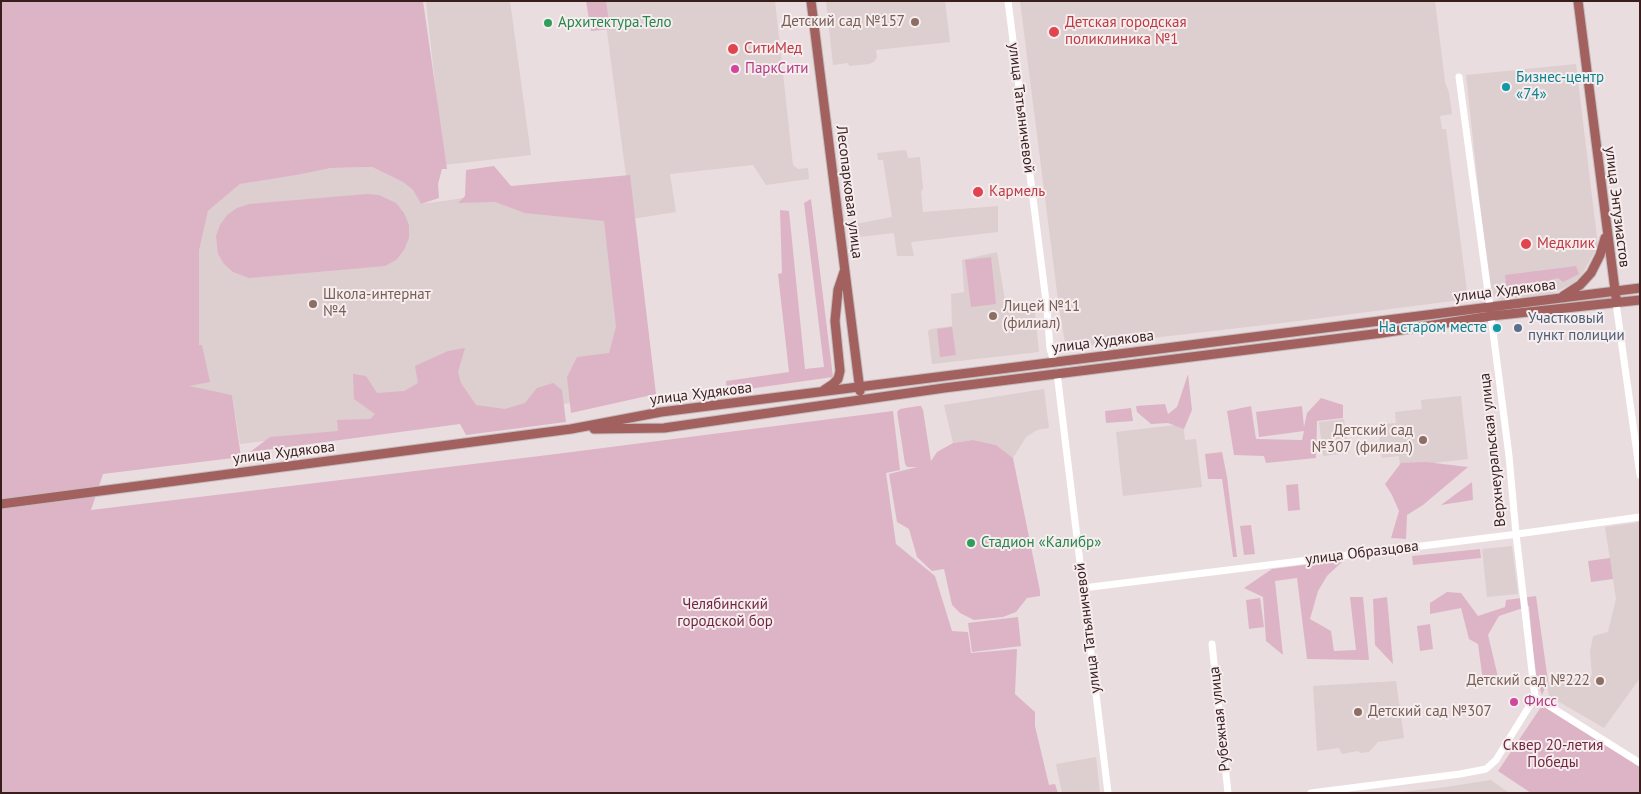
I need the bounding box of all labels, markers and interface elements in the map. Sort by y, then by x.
place label: Детский сад №157 [781,13,905,31]
place label: Архитектура.Тело [558,14,672,32]
place label: Детская городская поликлиника №1 [1065,14,1187,49]
marker: Детский сад №157 [909,16,921,28]
marker: Архитектура.Тело [542,17,554,29]
marker: Детская городская поликлиника №1 [1047,25,1061,39]
place label: СитиМед [744,40,802,58]
marker: СитиМед [726,42,740,56]
street label: улица Татьяничевой [1004,42,1038,174]
place label: ПаркСити [745,60,809,78]
marker: ПаркСити [729,63,741,75]
place label: Бизнес-центр «74» [1516,69,1604,104]
marker: Бизнес-центр «74» [1500,81,1512,93]
street label: Лесопарковая улица [832,124,866,260]
street label: улица Энтузиастов [1601,145,1633,269]
place label: Кармель [989,183,1045,201]
marker: Кармель [971,185,985,199]
place label: Медклик [1537,235,1595,253]
marker: Медклик [1519,237,1533,251]
street label: улица Худякова [1453,276,1557,306]
place label: Школа-интернат №4 [323,286,431,321]
marker: Школа-интернат №4 [307,298,319,310]
place label: Лицей №11 (филиал) [1003,298,1080,333]
marker: Лицей №11 (филиал) [987,310,999,322]
place label: Участковый пункт полиции [1528,310,1625,345]
place label: На старом месте [1379,319,1487,337]
marker: На старом месте [1491,322,1503,334]
marker: Участковый пункт полиции [1512,322,1524,334]
street label: улица Худякова [1051,327,1155,357]
street label: Верхнеуральская улица [1476,372,1510,528]
street label: улица Худякова [649,379,753,409]
place label: Детский сад №307 (филиал) [1312,422,1413,457]
marker: Детский сад №307 (филиал) [1417,434,1429,446]
street label: улица Худякова [232,438,336,468]
place label: Стадион «Калибр» [981,534,1101,552]
marker: Стадион «Калибр» [965,537,977,549]
street label: улица Образцова [1304,537,1420,569]
street label: улица Татьяничевой [1071,562,1105,694]
park label: Челябинский городской бор [677,596,773,631]
street label: Рубежная улица [1206,666,1234,772]
place label: Детский сад №222 [1466,672,1590,690]
marker: Детский сад №222 [1594,675,1606,687]
place label: Фисс [1524,693,1557,711]
marker: Фисс [1508,696,1520,708]
place label: Детский сад №307 [1368,703,1492,721]
marker: Детский сад №307 [1352,706,1364,718]
park label: Сквер 20-летия Победы [1503,737,1603,772]

